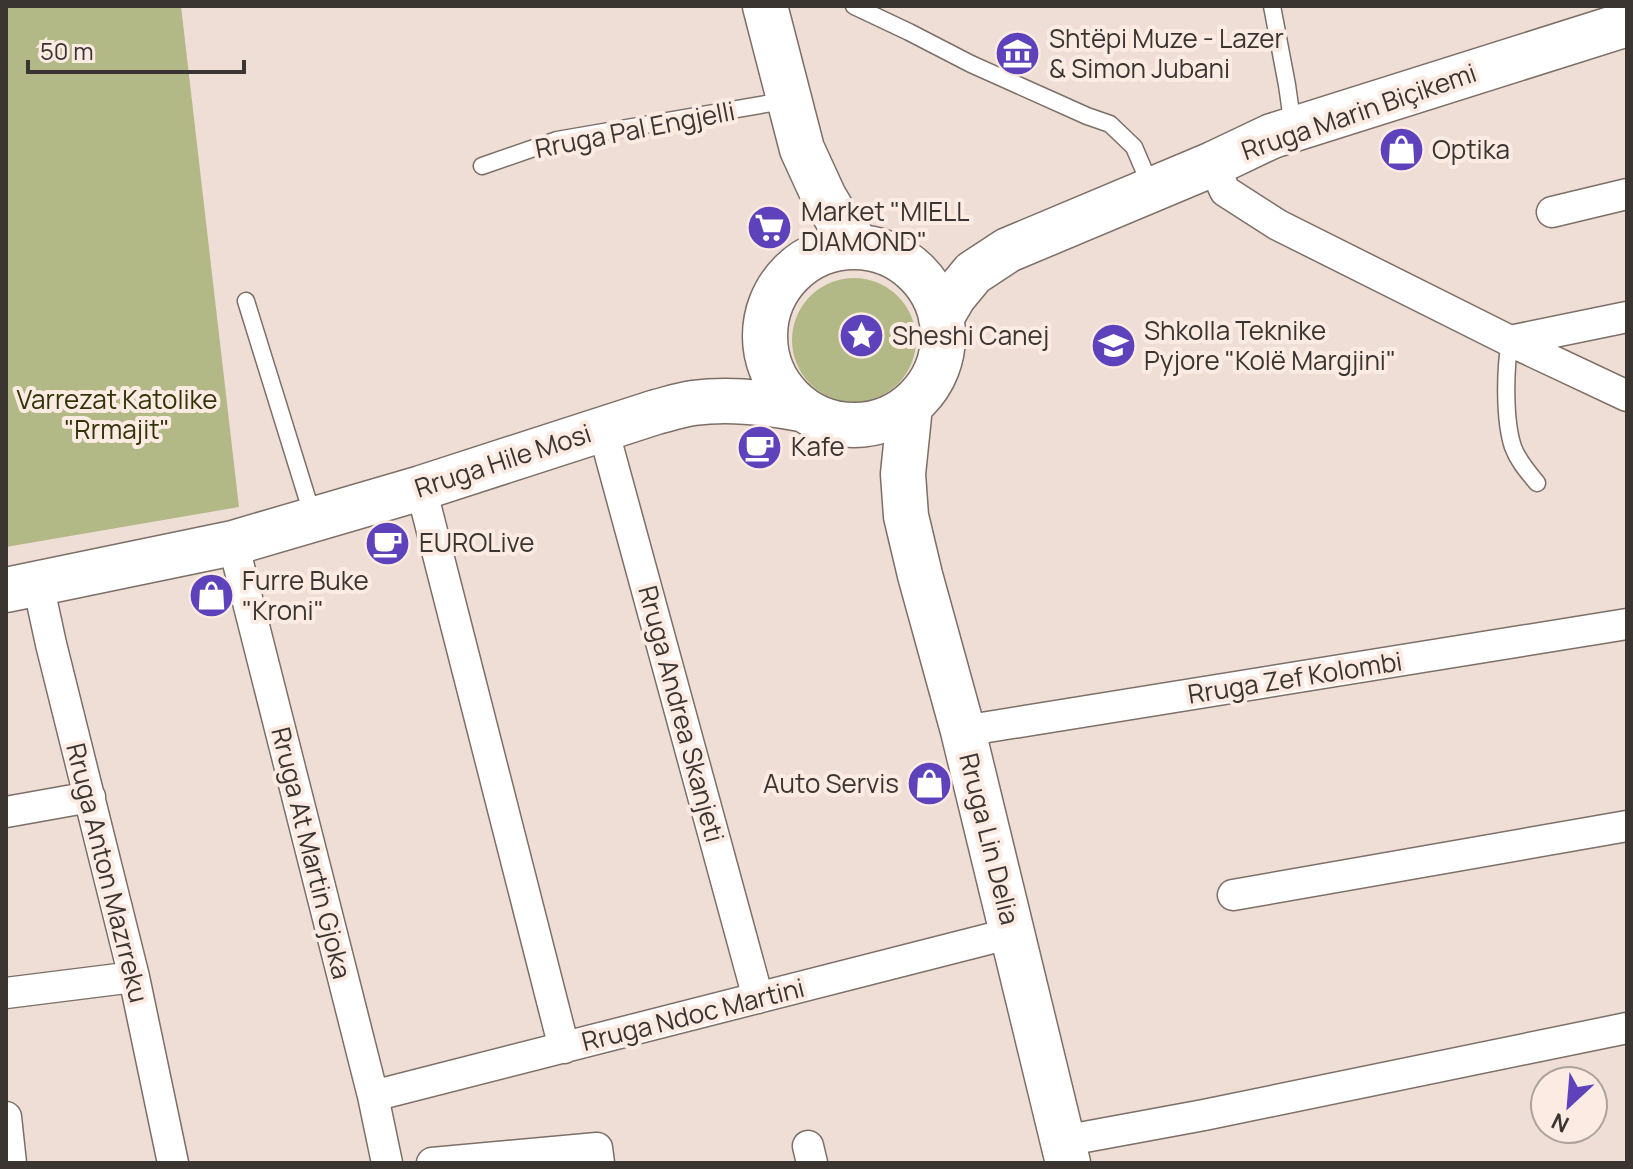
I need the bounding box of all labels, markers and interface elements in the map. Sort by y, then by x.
place label: Shtëpi Muze - Lazer & Simon Jubani [1049,20,1284,86]
scale bar [28,24,244,74]
museum icon: Shtëpi Muze - Lazer & Simon Jubani [994,30,1042,78]
text: 50 m [40,34,94,67]
street label: Rruga Marin Biçikemi [1236,54,1481,168]
street label: Rruga Pal Engjelli [532,92,738,166]
shop icon: Optika [1377,126,1425,174]
place label: Optika [1432,131,1510,167]
place label: Market "MIELL DIAMOND" [801,193,970,259]
supermarket icon: Market "MIELL DIAMOND" [746,203,794,251]
place icon: Sheshi Canej [837,312,885,360]
place label: Shkolla Teknike Pyjore "Kolë Margjini" [1144,312,1396,378]
place label: Sheshi Canej [892,317,1049,353]
school or university icon: Shkolla Teknike Pyjore "Kolë Margjini" [1089,322,1137,370]
park label: Varrezat Katolike "Rrmajit" [17,381,217,447]
street label: Rruga Hile Mosi [410,415,595,506]
cafe icon: Kafe [736,423,784,471]
place label: Kafe [791,428,845,464]
cafe icon: EUROLive [364,519,412,567]
place label: EUROLive [419,524,535,560]
place label: Furre Buke "Kroni" [242,562,369,628]
shop icon: Furre Buke "Kroni" [187,572,235,620]
street label: Rruga Andrea Skanjeti [630,581,734,846]
street label: Rruga Zef Kolombi [1185,642,1405,712]
street label: Rruga At Martin Gjoka [263,723,361,982]
street label: Rruga Anton Mazrreku [58,739,158,1006]
street label: Rruga Lin Delia [951,749,1029,928]
shop icon: Auto Servis [906,760,954,808]
place label: Auto Servis [763,765,899,801]
street label: Rruga Ndoc Martini [578,969,808,1059]
north arrow [1529,1065,1609,1145]
text: N [1547,1106,1574,1140]

